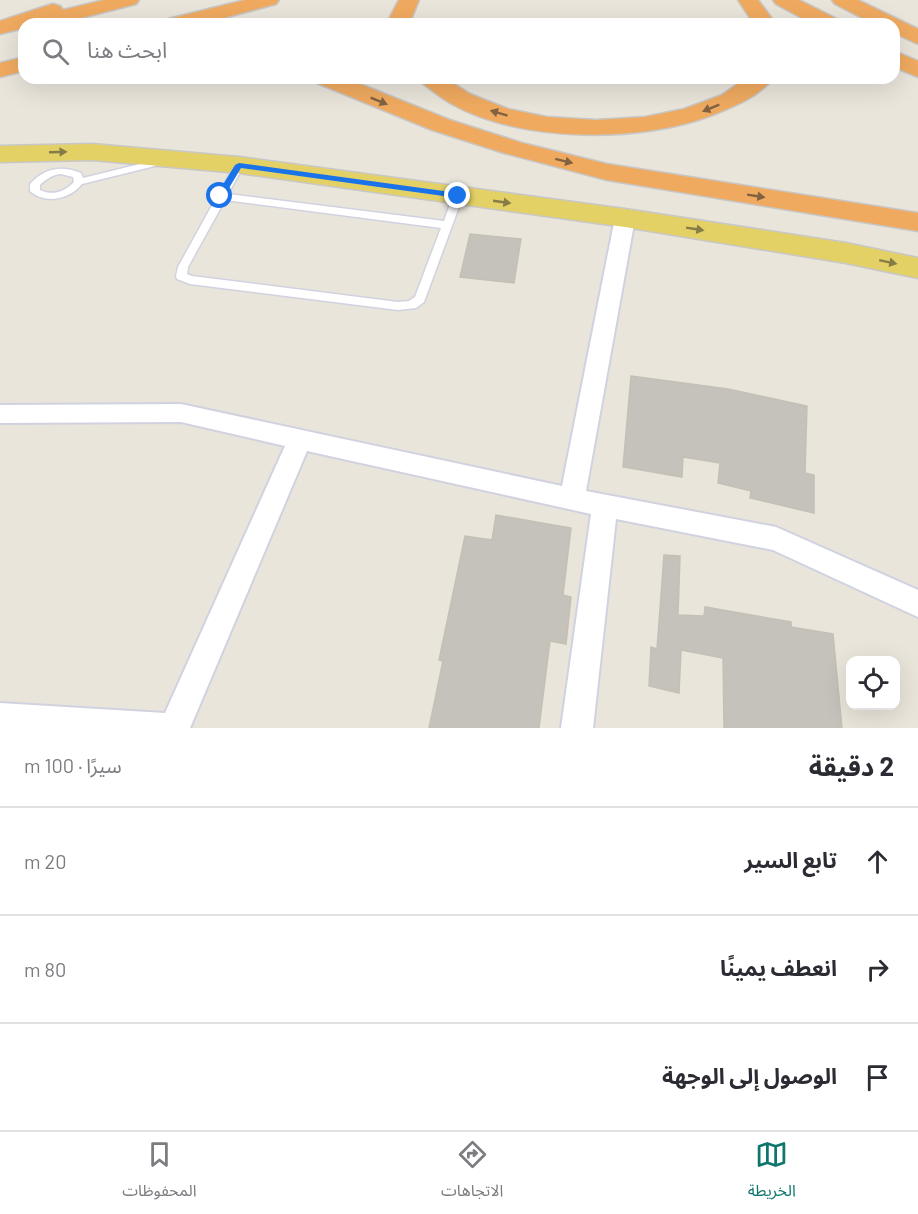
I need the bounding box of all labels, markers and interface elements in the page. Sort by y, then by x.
search box [18,18,900,84]
icon: search [39,35,72,68]
text: ابحث هنا [87,36,167,62]
one-way arrow [370,97,388,106]
one-way arrow [702,103,720,113]
one-way arrow [490,108,508,117]
one-way arrow [49,148,68,157]
one-way arrow [555,157,573,167]
route start [206,182,232,208]
route end [444,182,470,208]
one-way arrow [747,191,766,200]
one-way arrow [493,197,512,206]
one-way arrow [686,225,705,234]
one-way arrow [878,258,897,267]
map controls [846,656,900,710]
button: locate [846,656,900,710]
text: 2 دقيقة [809,750,894,781]
text: سيرًا · 100 m [24,753,122,777]
icon: ahead [861,845,894,878]
text: تابع السير [744,846,837,872]
text: 20 m [24,849,67,873]
icon: right [861,953,894,986]
text: انعطف يمينًا [720,954,837,980]
text: 80 m [24,957,66,981]
icon: arrive [861,1061,894,1094]
text: الوصول إلى الوجهة [662,1062,837,1088]
tab: المحفوظات [122,1138,196,1208]
tab: الاتجاهات [441,1138,503,1208]
tab: الخريطة [748,1138,796,1208]

